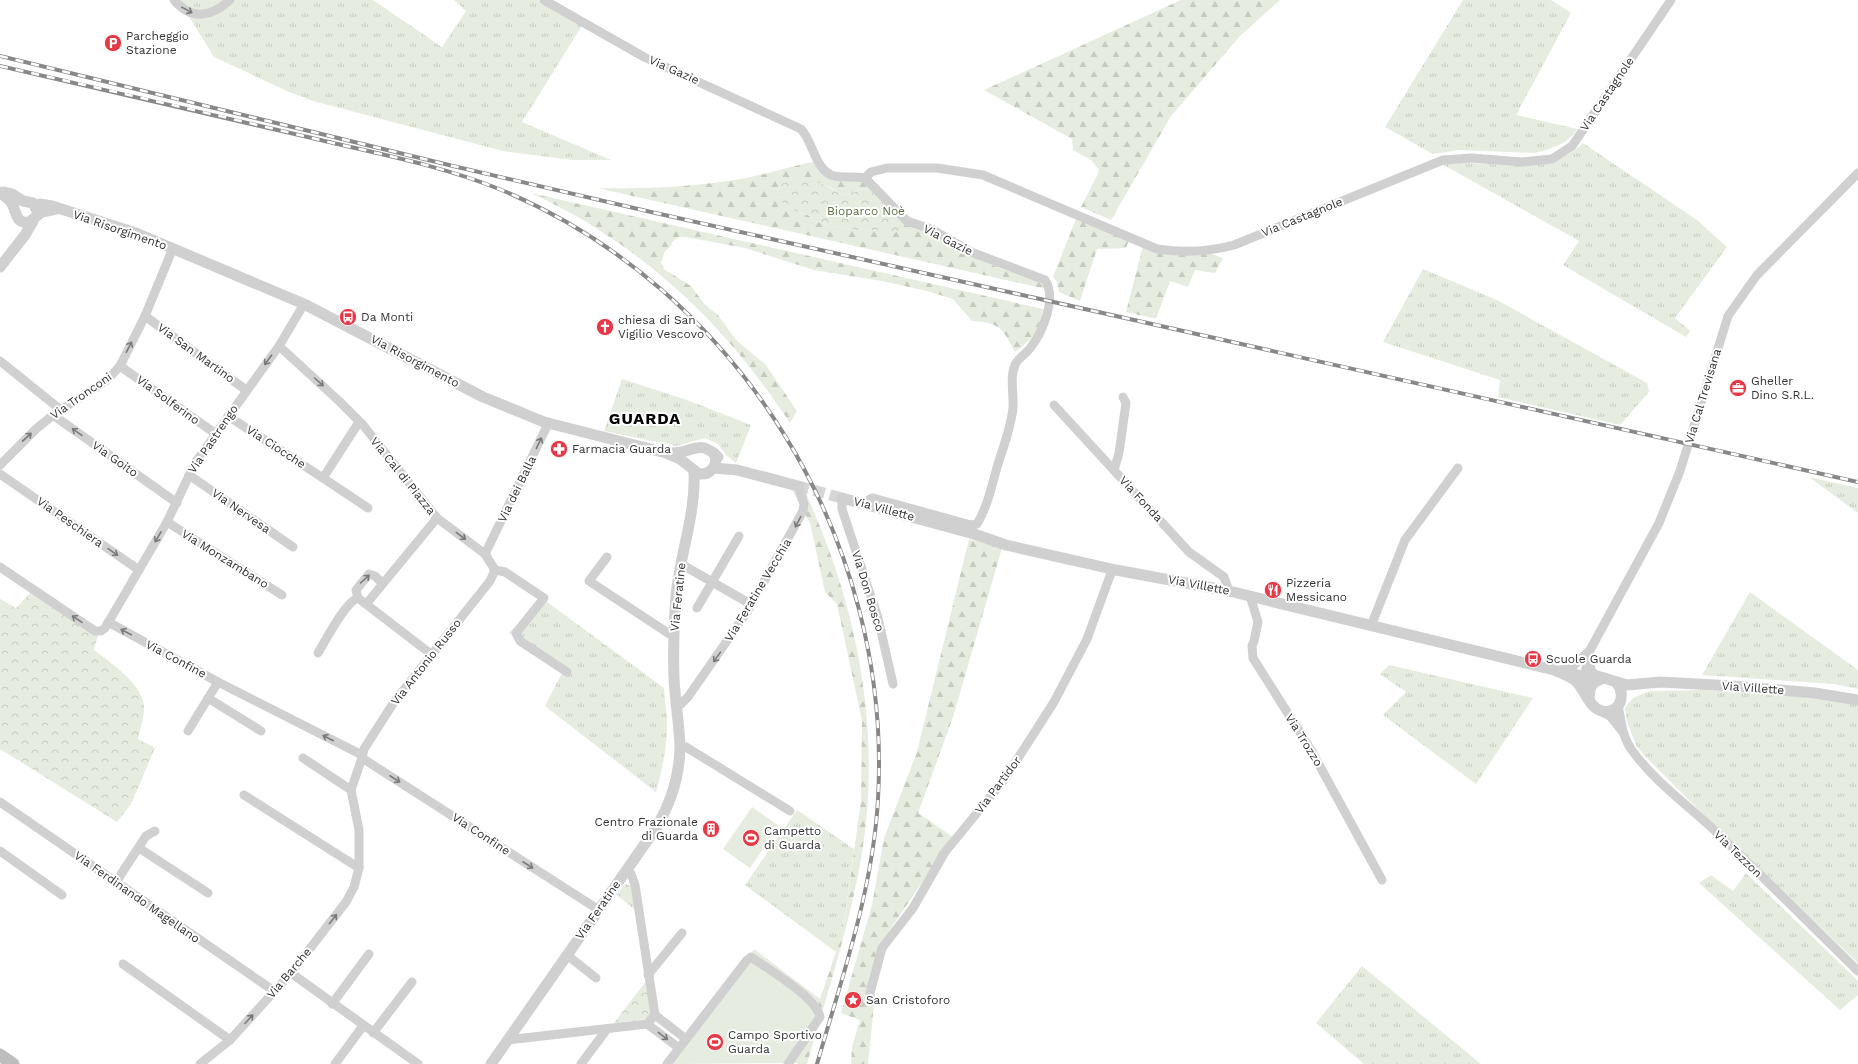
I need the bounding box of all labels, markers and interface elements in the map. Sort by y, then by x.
one-way arrow [181,7,193,15]
place label: Parcheggio Stazione [126,29,189,57]
parking icon: Parcheggio Stazione [103,33,123,53]
street label: Via Gazie [647,53,701,87]
street label: Via Castagnole [1577,54,1637,134]
street label: Via Castagnole [1259,194,1345,240]
park label: Bioparco Noè [827,204,905,218]
street label: Via Risorgimento [71,207,169,253]
street label: Via Gazie [921,222,975,258]
bus stop icon: Da Monti [338,307,358,327]
place label: Da Monti [361,310,413,324]
place label: chiesa di San Vigilio Vescovo [618,313,704,341]
church icon: chiesa di San Vigilio Vescovo [595,317,615,337]
street label: Via San Martino [155,320,237,386]
street label: Via Risorgimento [368,332,462,390]
one-way arrow [126,341,134,353]
street label: Via Cal Trevisana [1682,347,1724,445]
one-way arrow [264,355,272,366]
street label: Via Tronconi [48,370,114,422]
street label: Via Solferino [134,372,202,428]
place label: Gheller Dino S.R.L. [1751,374,1814,402]
one-way arrow [313,377,324,386]
office icon: Gheller Dino S.R.L. [1728,378,1748,398]
street label: Via Pastrengo [185,402,241,476]
district label: GUARDA [609,409,681,428]
street label: Via Ciocche [244,423,308,471]
one-way arrow [71,428,82,436]
one-way arrow [22,432,32,441]
street label: Via Cal di Piazza [367,434,439,518]
street label: Via Goito [89,438,141,480]
one-way arrow [536,438,543,450]
pharmacy icon: Farmacia Guarda [549,439,569,459]
place label: Farmacia Guarda [572,442,671,456]
street label: Via dei Balla [495,453,539,524]
street label: Via Fonda [1116,473,1166,525]
street label: Via Nervesa [209,486,273,536]
street label: Via Peschiera [34,494,106,550]
street label: Via Villette [852,494,916,524]
one-way arrow [793,516,801,528]
street label: Via Monzambano [179,527,271,591]
one-way arrow [154,531,162,543]
one-way arrow [455,532,466,540]
street label: Via Feratine Vecchia [722,536,794,644]
one-way arrow [107,548,118,556]
street label: Via Don Bosco [849,549,887,633]
street label: Via Feratine [667,562,689,632]
street label: Via Villette [1167,572,1231,598]
one-way arrow [360,574,370,583]
place label: Pizzeria Messicano [1286,576,1347,604]
restaurant icon: Pizzeria Messicano [1263,580,1283,600]
one-way arrow [72,615,83,623]
street label: Via Antonio Russo [388,616,464,708]
one-way arrow [120,627,132,635]
street label: Via Confine [143,637,209,681]
bus stop icon: Scuole Guarda [1523,649,1543,669]
one-way arrow [713,652,721,663]
place label: Scuole Guarda [1546,652,1632,666]
street label: Via Villette [1721,679,1785,697]
street label: Via Trozzo [1282,711,1326,769]
one-way arrow [322,734,334,741]
street label: Via Partidor [972,754,1024,816]
one-way arrow [389,776,401,784]
street label: Via Confine [449,810,513,858]
place label: Centro Frazionale di Guarda [595,815,698,843]
building icon: Centro Frazionale di Guarda [701,819,721,839]
place label: Campetto di Guarda [764,824,821,852]
sports icon: Campetto di Guarda [741,828,761,848]
street label: Via Tezzon [1711,828,1765,880]
street label: Via Ferdinando Magellano [72,848,202,946]
one-way arrow [522,861,533,869]
street label: Via Feratine [572,878,624,942]
one-way arrow [328,914,337,925]
street label: Via Barche [264,945,314,1001]
place icon: San Cristoforo [843,990,863,1010]
place label: San Cristoforo [866,993,950,1007]
one-way arrow [244,1014,254,1024]
place label: Campo Sportivo Guarda [728,1028,822,1056]
one-way arrow [658,1032,669,1040]
sports icon: Campo Sportivo Guarda [705,1032,725,1052]

